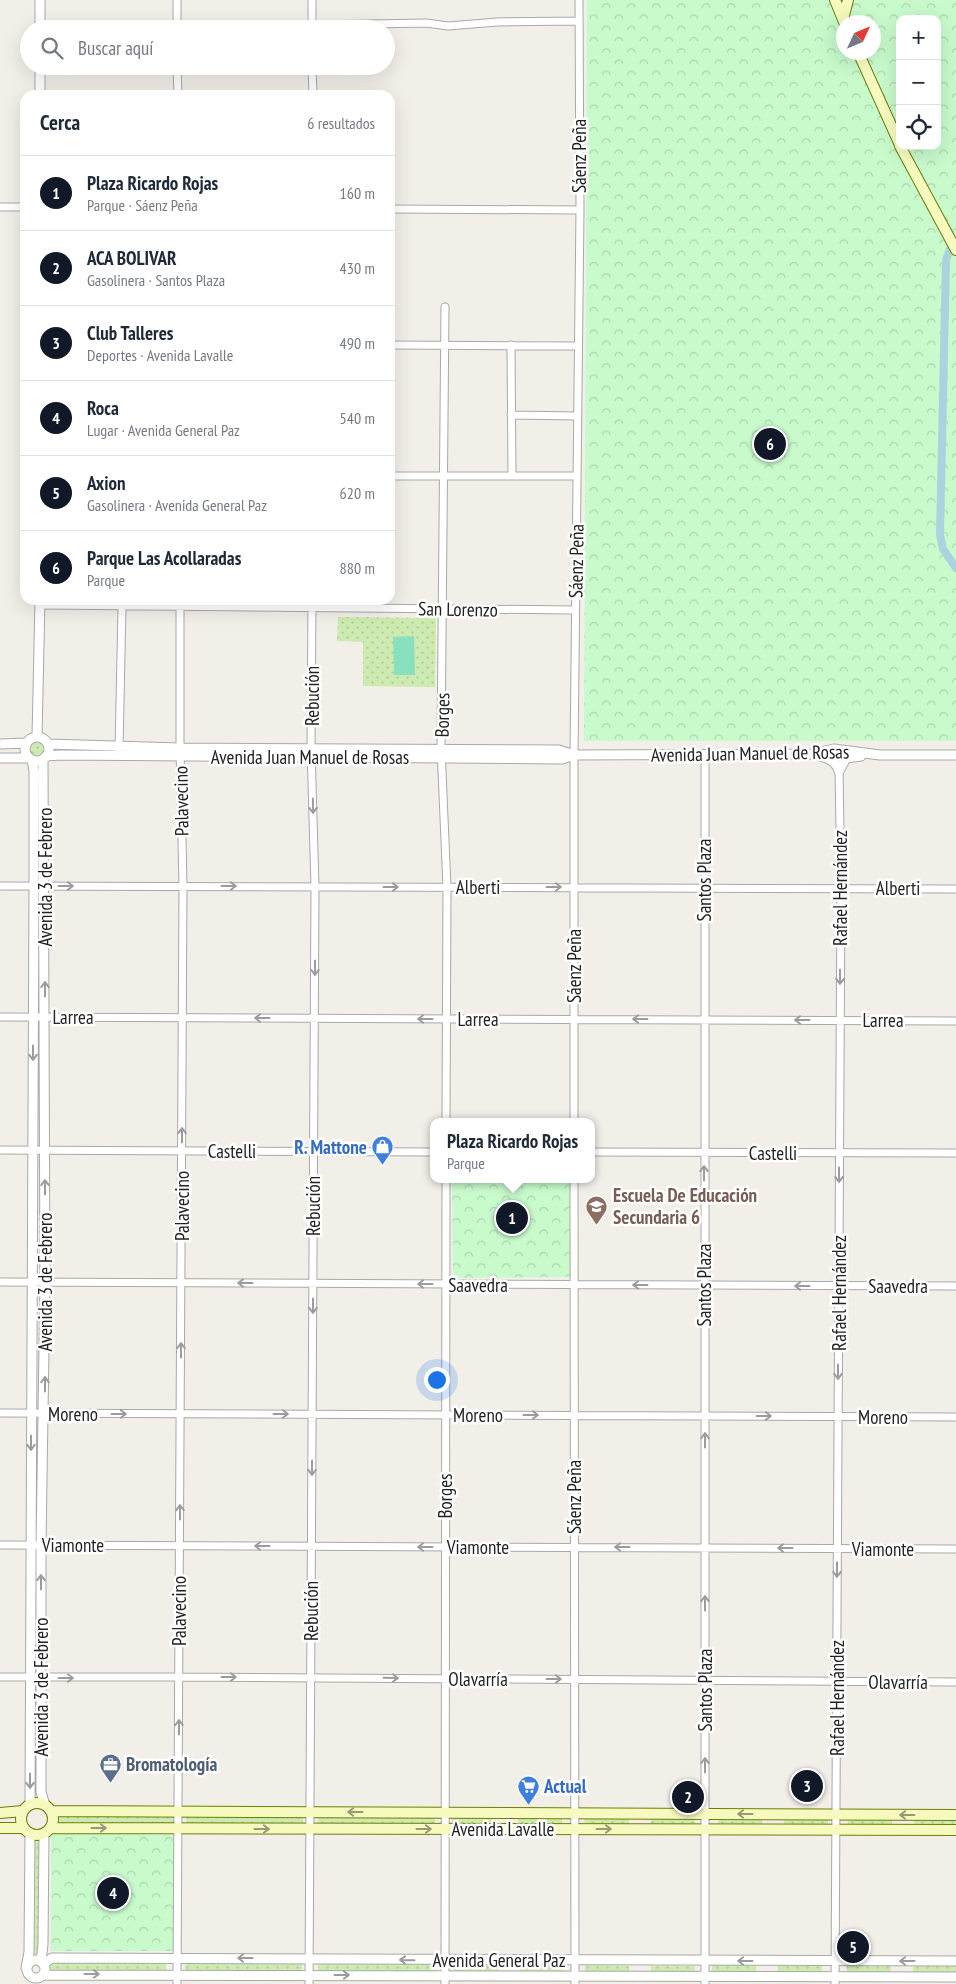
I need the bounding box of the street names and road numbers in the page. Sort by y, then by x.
street label: Sáenz Peña [567,119,591,193]
street label: Sáenz Peña [563,524,589,598]
street label: San Lorenzo [418,596,498,622]
street label: Rebución [300,666,324,726]
street label: Borges [430,692,454,738]
street label: Avenida Juan Manuel de Rosas [651,739,849,767]
street label: Avenida Juan Manuel de Rosas [211,745,409,769]
street label: Palavecino [168,766,194,836]
street label: Avenida 3 de Febrero [33,807,57,947]
street label: Rafael Hernández [828,830,852,946]
street label: Santos Plaza [692,839,716,921]
street label: Alberti [456,875,500,899]
street label: Alberti [876,876,920,900]
street label: Sáenz Peña [562,929,586,1003]
street label: Larrea [52,1005,94,1029]
street label: Larrea [457,1007,499,1031]
street label: Larrea [862,1008,904,1032]
street label: Castelli [208,1139,256,1163]
street label: Castelli [749,1141,797,1165]
street label: Palavecino [170,1171,194,1241]
street label: Rebución [301,1176,325,1236]
street label: Avenida 3 de Febrero [33,1212,57,1352]
street label: Rafael Hernández [827,1235,851,1351]
street label: Santos Plaza [692,1244,716,1326]
street label: Saavedra [448,1273,508,1297]
street label: Saavedra [868,1274,928,1298]
street label: Moreno [48,1402,98,1426]
street label: Moreno [453,1403,503,1427]
street label: Moreno [858,1405,908,1429]
street label: Sáenz Peña [562,1460,586,1534]
street label: Borges [433,1474,457,1518]
street label: Viamonte [41,1533,104,1557]
street label: Viamonte [446,1535,509,1559]
street label: Viamonte [851,1537,914,1561]
street label: Palavecino [167,1576,191,1646]
street label: Rebución [299,1581,323,1641]
street label: Avenida 3 de Febrero [29,1617,53,1757]
street label: Rafael Hernández [825,1640,849,1756]
street label: Santos Plaza [693,1649,717,1731]
street label: Olavarría [448,1667,508,1691]
street label: Olavarría [868,1670,928,1694]
street label: Avenida Lavalle [452,1817,555,1841]
street label: Avenida General Paz [432,1948,566,1972]

